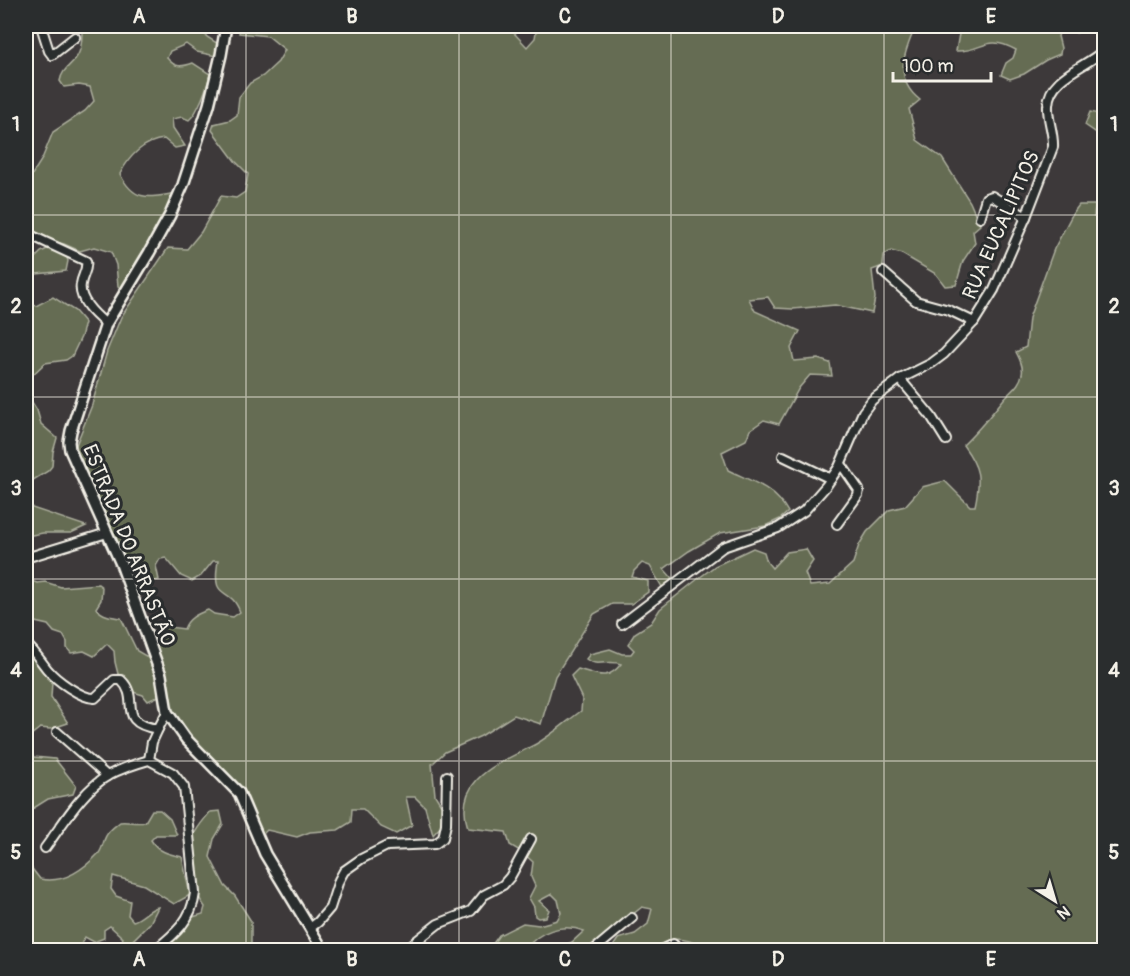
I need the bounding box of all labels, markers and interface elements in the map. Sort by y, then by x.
text: A [133,4,146,29]
text: B [346,4,358,29]
text: C [559,4,571,29]
text: D [772,4,785,29]
text: E [986,4,997,29]
scale bar [893,45,990,83]
text: 100 m [902,55,954,78]
text: 1 [12,112,20,137]
text: 1 [1110,112,1118,137]
street label: RUA EUCALIPITOS [957,147,1045,303]
text: 2 [10,294,22,319]
text: 2 [1108,294,1120,319]
street label: ESTRADA DO ARRASTÃO [77,441,181,649]
text: 3 [10,476,22,501]
text: 3 [1108,476,1120,501]
text: 4 [10,658,22,683]
text: 4 [1108,658,1120,683]
text: 5 [11,840,22,865]
text: 5 [1109,840,1120,865]
north arrow [1025,871,1085,931]
text: N [1053,901,1074,924]
text: A [133,947,146,972]
text: B [346,947,358,972]
text: C [559,947,571,972]
text: D [772,947,785,972]
text: E [986,947,997,972]

